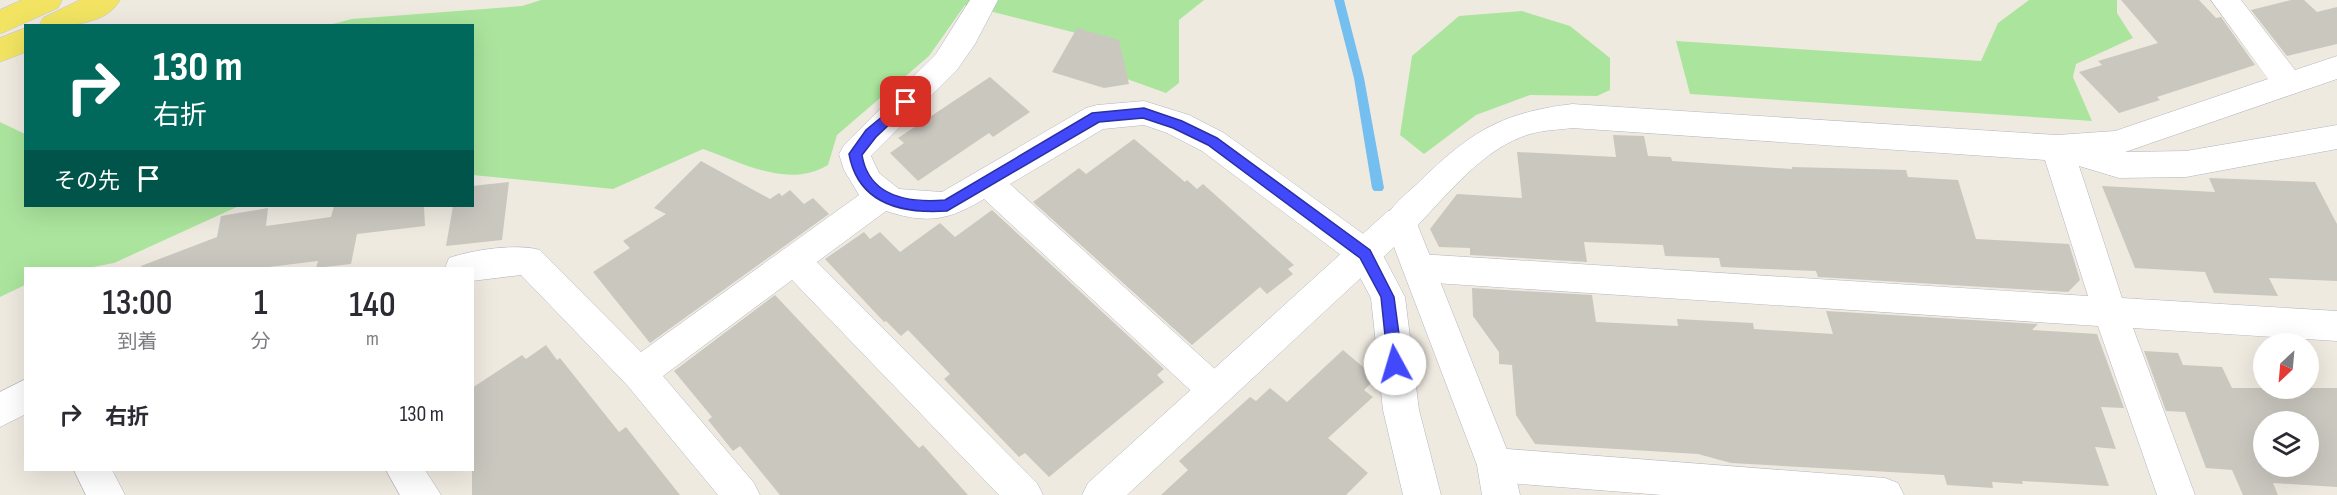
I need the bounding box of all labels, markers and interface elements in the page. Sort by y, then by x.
text: 130 m [153,42,243,93]
icon: right [54,48,132,126]
pin [880,76,931,127]
icon: arrive [889,85,922,118]
text: 右折 [153,100,207,132]
icon: arrive [132,162,165,195]
text: その先 [54,168,120,195]
text: 13:00 [102,282,172,325]
text: 1 [254,282,268,325]
text: 140 [349,284,396,327]
text: m [366,327,379,351]
text: 到着 [117,330,157,354]
text: 分 [251,330,271,354]
position arrow [1363,332,1427,396]
north arrow [2253,333,2319,399]
map controls [2253,333,2319,477]
icon: right [54,398,87,431]
text: 130 m [400,401,444,428]
text: 右折 [105,404,149,431]
button: layers [2253,411,2319,477]

